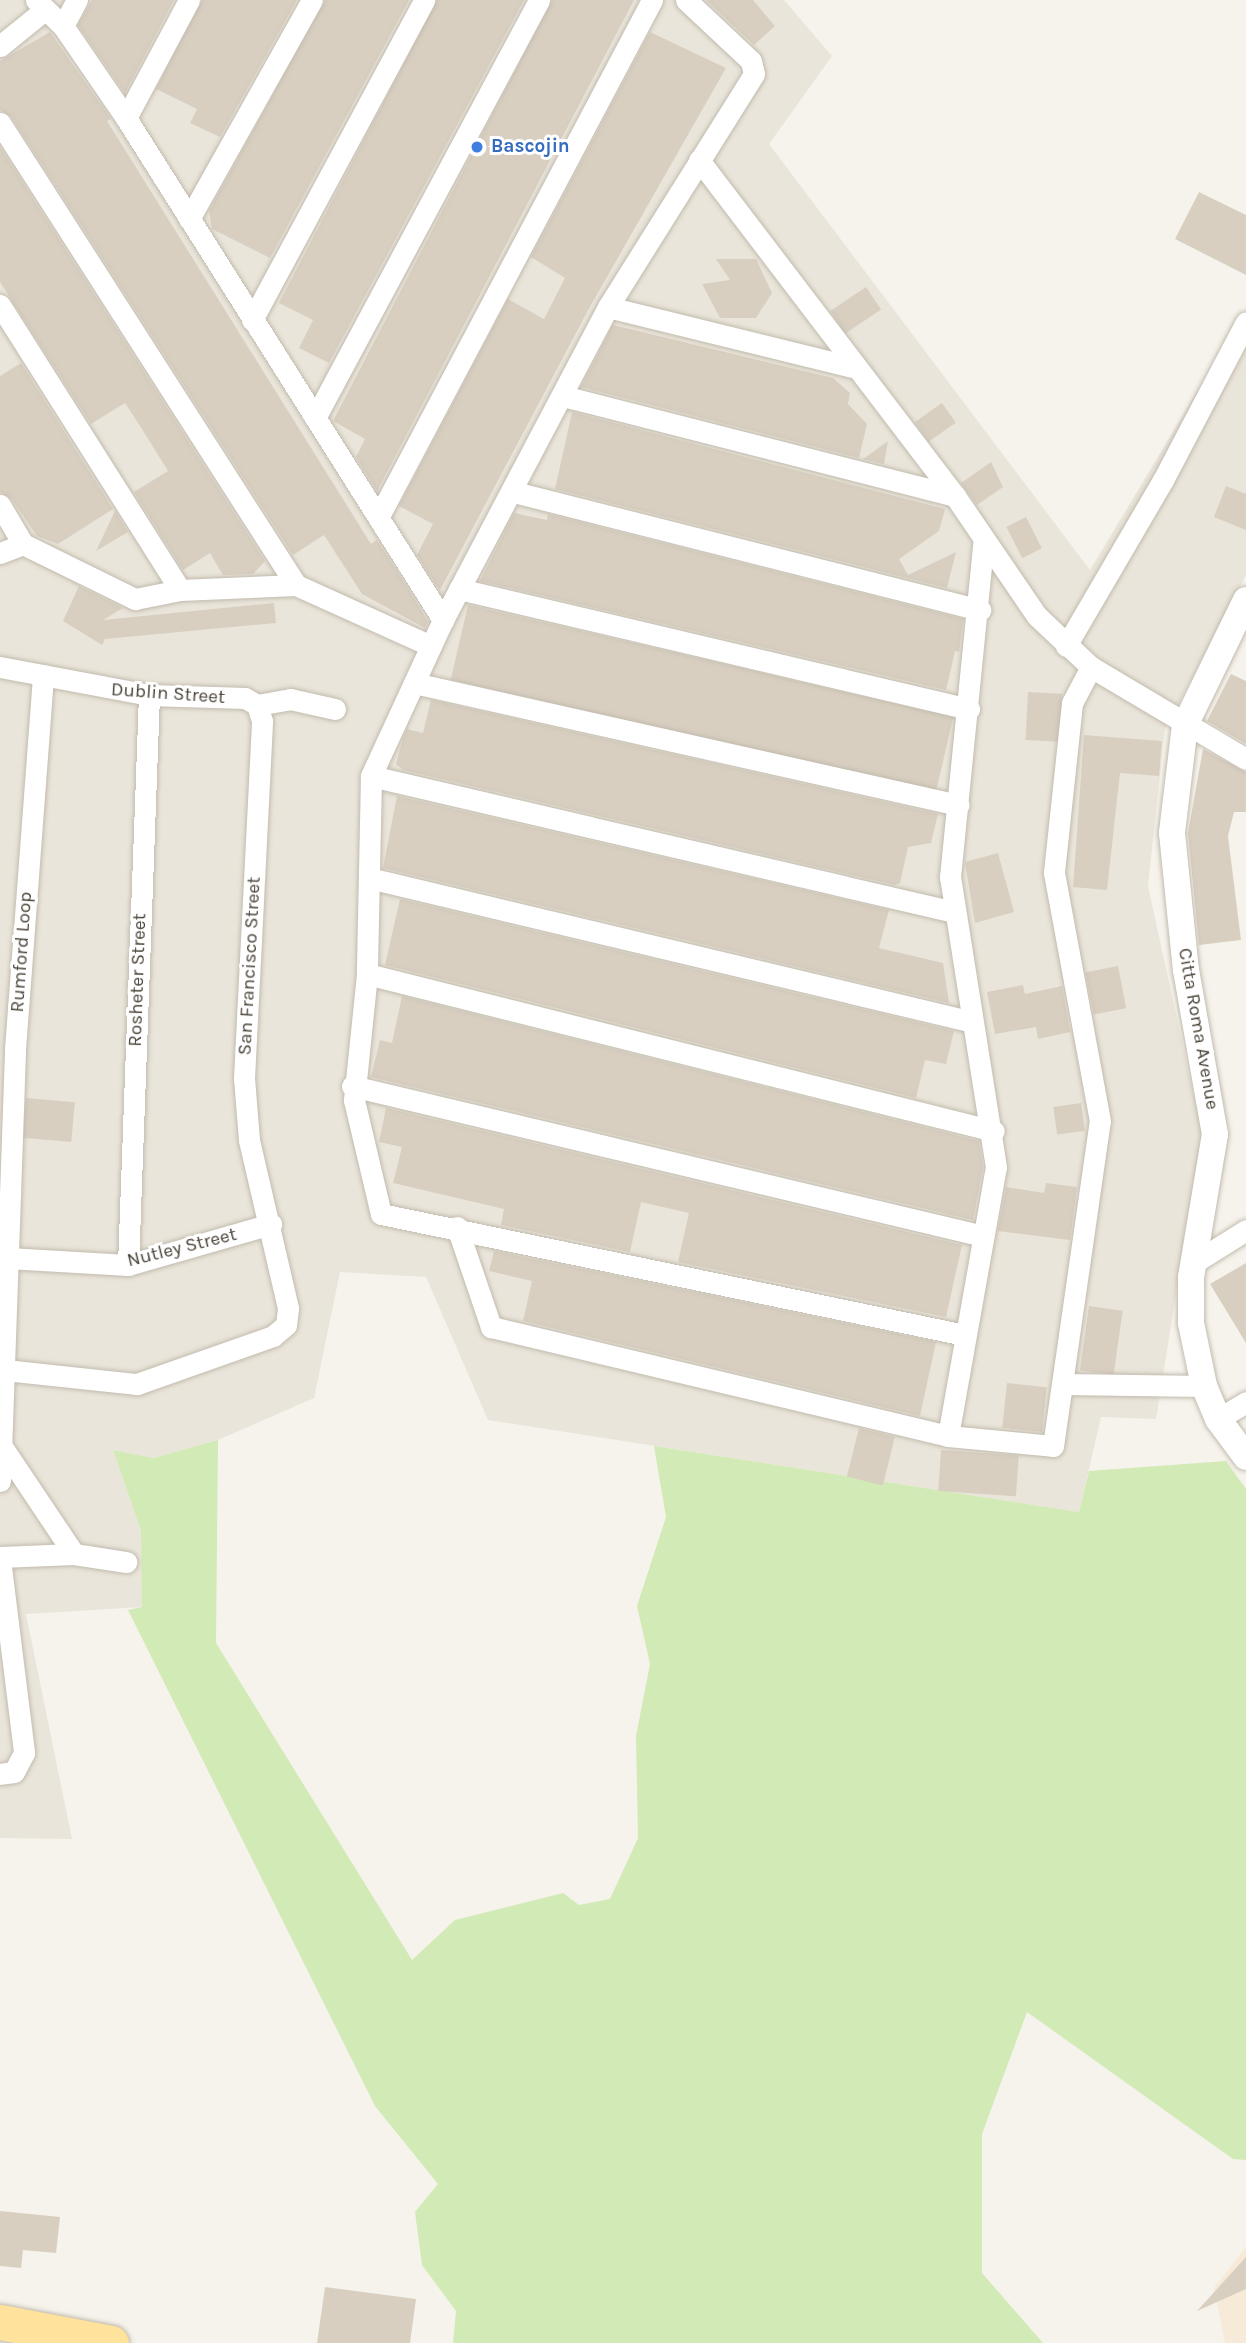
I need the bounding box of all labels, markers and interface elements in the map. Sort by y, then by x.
place label: Bascojin [491,136,570,158]
marker: Bascojin [469,139,485,155]
street label: Dublin Street [110,679,226,709]
street label: San Francisco Street [234,876,266,1056]
street label: Rumford Loop [6,891,38,1013]
street label: Rosheter Street [124,913,152,1047]
street label: Citta Roma Avenue [1173,946,1223,1112]
street label: Nutley Street [125,1223,239,1273]

